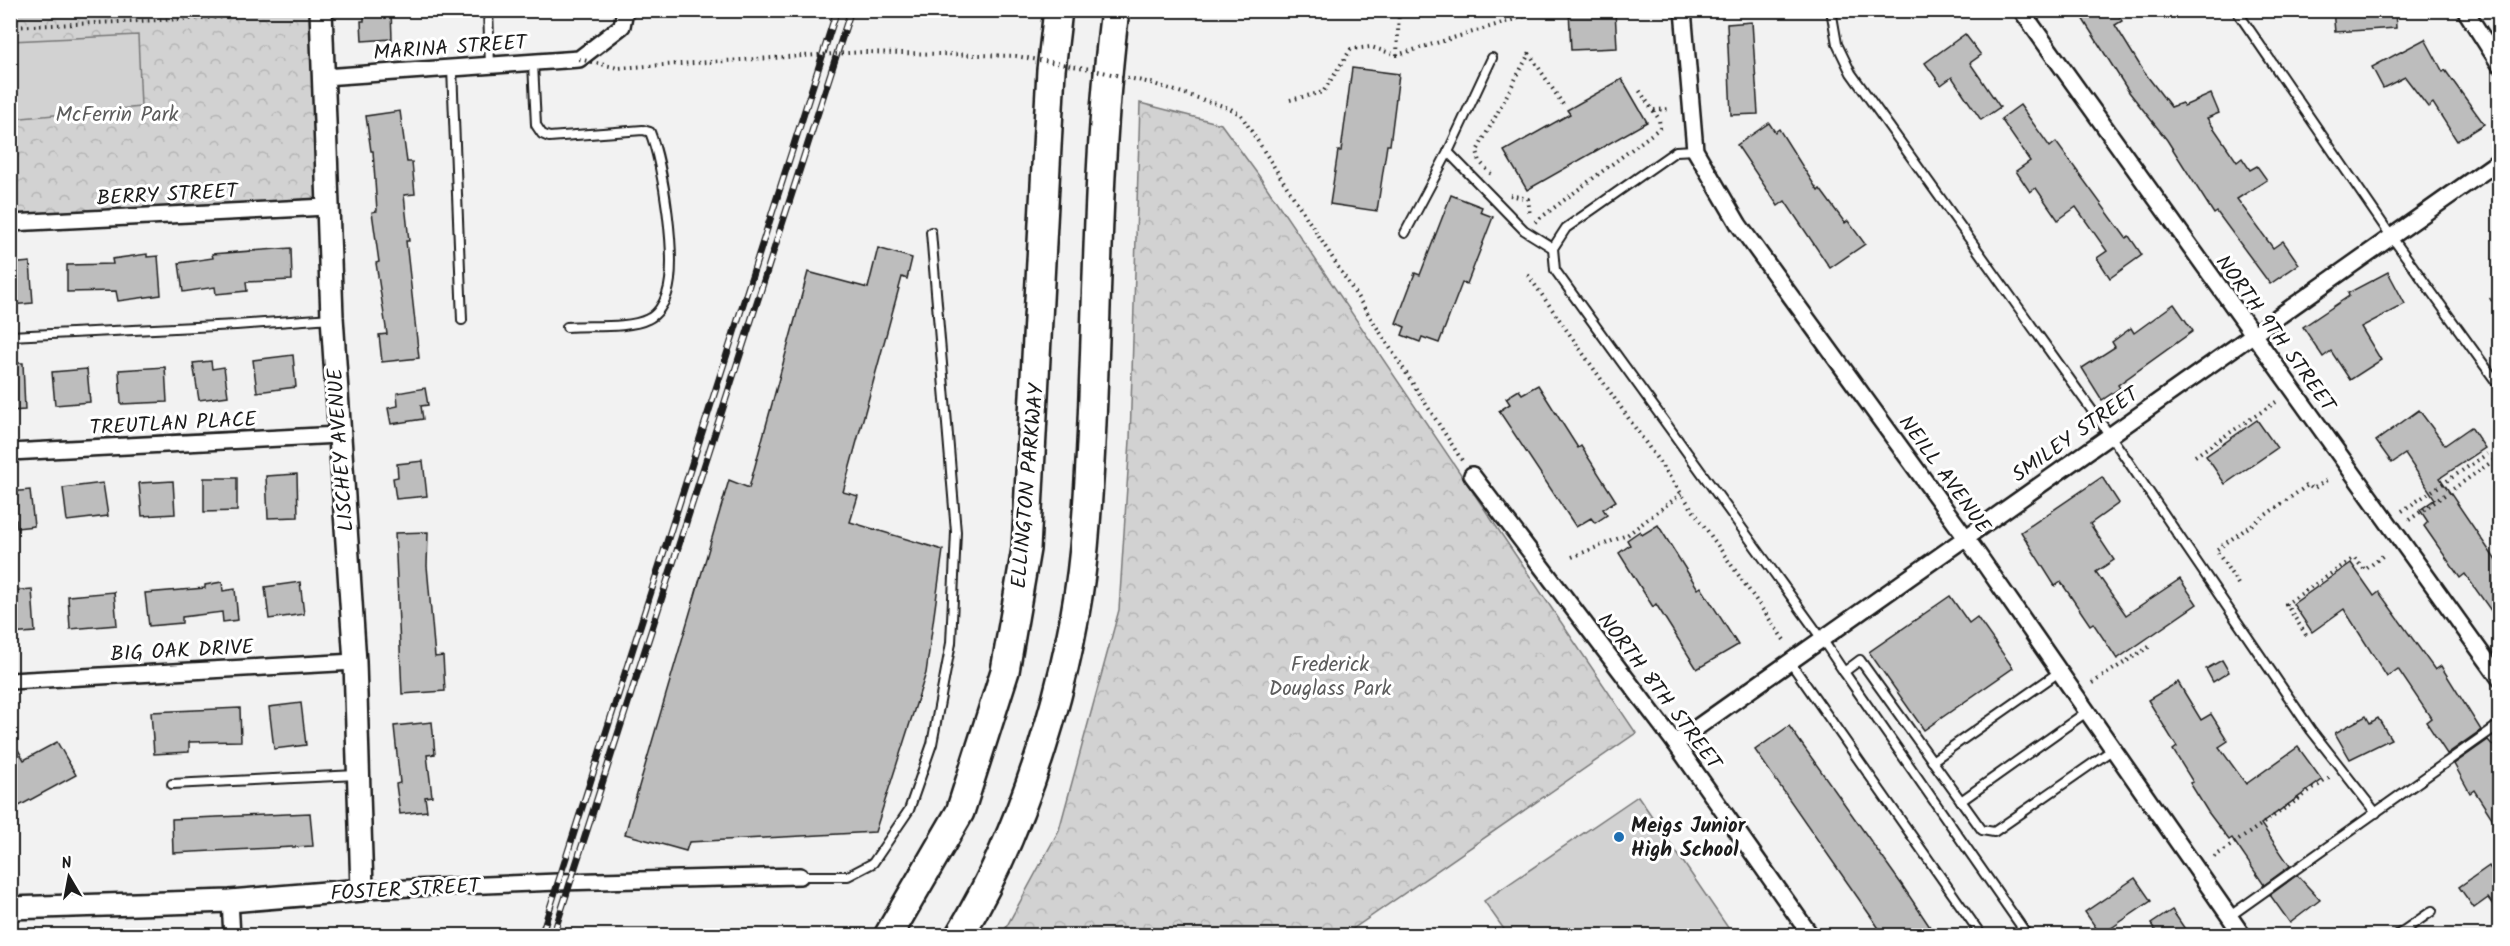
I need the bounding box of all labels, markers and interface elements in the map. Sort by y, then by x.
street label: MARINA STREET [372,27,530,70]
park label: McFerrin Park [56,99,179,132]
street label: BERRY STREET [96,175,240,216]
street label: NORTH 9TH STREET [2206,248,2344,421]
street label: LISCHEY AVENUE [319,366,364,533]
street label: SMILEY STREET [2005,378,2148,491]
street label: ELLINGTON PARKWAY [1003,381,1054,590]
street label: TREUTLAN PLACE [89,404,258,445]
street label: NEILL AVENUE [1889,409,1999,542]
street label: NORTH 8TH STREET [1588,606,1730,779]
street label: BIG OAK DRIVE [110,631,255,672]
park label: Frederick Douglass Park [1269,649,1391,706]
place label: Meigs Junior High School [1631,810,1747,867]
marker: Meigs Junior High School [1612,830,1626,844]
north arrow [39,847,99,907]
text: N [60,851,74,877]
street label: FOSTER STREET [329,870,482,911]

